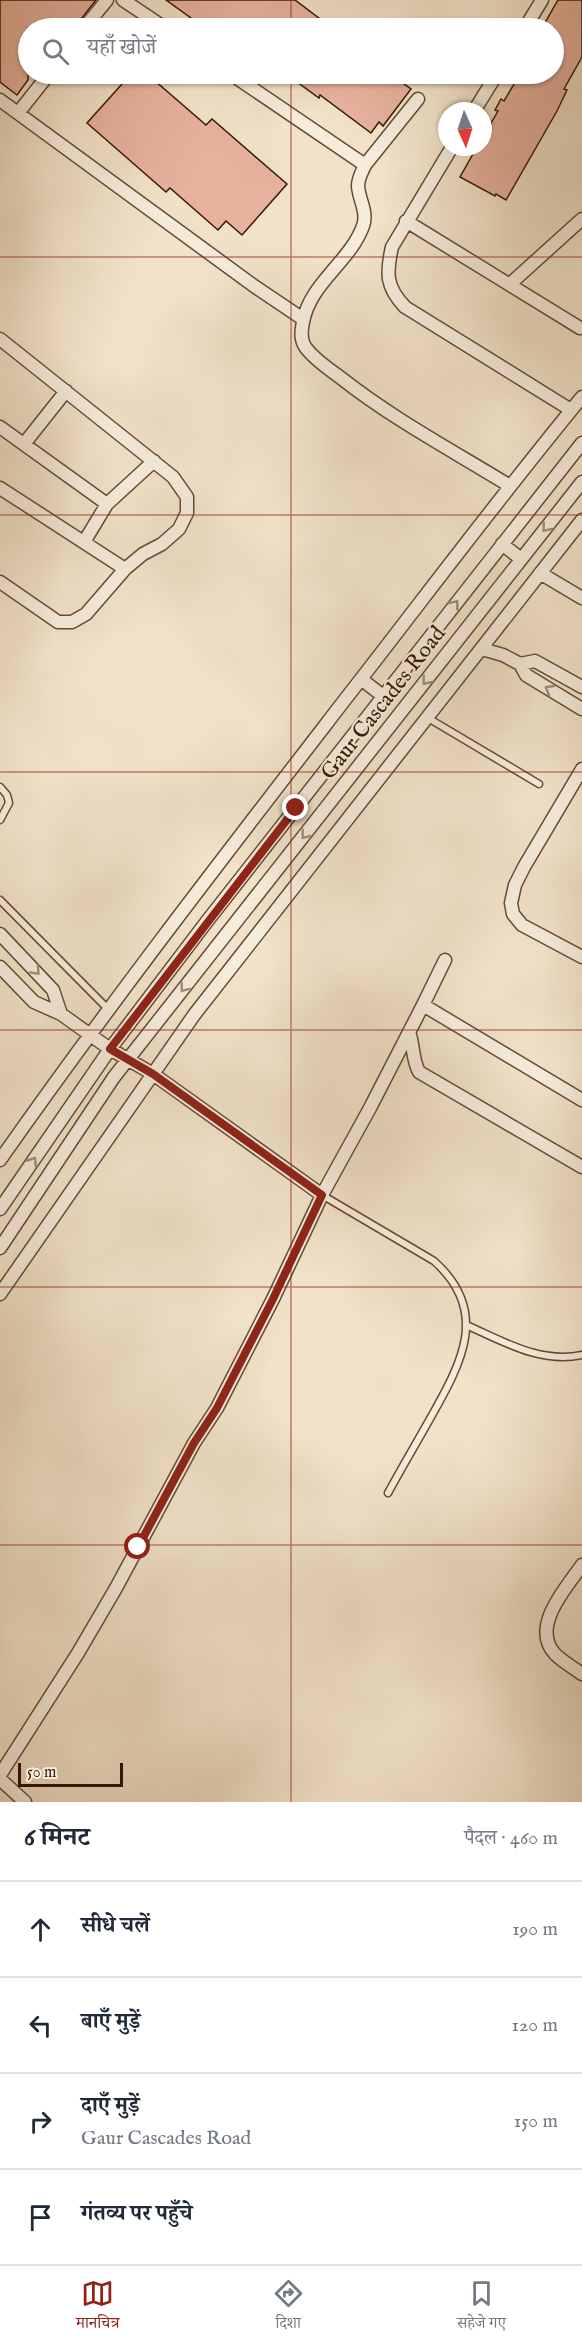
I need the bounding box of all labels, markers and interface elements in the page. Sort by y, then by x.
search box [18,18,564,84]
text: यहाँ खोजें [87,34,156,62]
icon: search [39,35,72,68]
north arrow [438,102,492,156]
one-way arrow [542,521,553,532]
one-way arrow [448,600,459,611]
street label: Gaur Cascades Road [315,621,452,786]
one-way arrow [422,674,433,685]
one-way arrow [545,684,555,696]
route end [282,794,308,820]
one-way arrow [302,828,313,839]
one-way arrow [28,964,39,975]
one-way arrow [181,981,192,992]
one-way arrow [26,1156,37,1167]
route start [124,1533,150,1559]
scale bar [18,1760,123,1788]
text: 50 m [27,1763,56,1783]
text: 6 मिनट [24,1821,90,1854]
text: पैदल · 460 m [464,1826,558,1851]
text: सीधे चलें [81,1912,150,1940]
icon: ahead [24,1913,57,1946]
text: 190 m [512,1917,558,1942]
text: बाएँ मुड़ें [81,2008,140,2036]
icon: left [24,2009,57,2042]
text: 120 m [512,2013,558,2038]
text: दाएँ मुड़ें [81,2092,140,2120]
icon: right [24,2105,57,2138]
text: 150 m [514,2109,558,2134]
text: Gaur Cascades Road [81,2126,251,2151]
text: गंतव्य पर पहुँचे [81,2200,192,2228]
icon: arrive [24,2201,57,2234]
tab: मानचित्र [76,2277,119,2338]
tab: दिशा [272,2277,305,2338]
tab: सहेजे गए [457,2277,506,2338]

